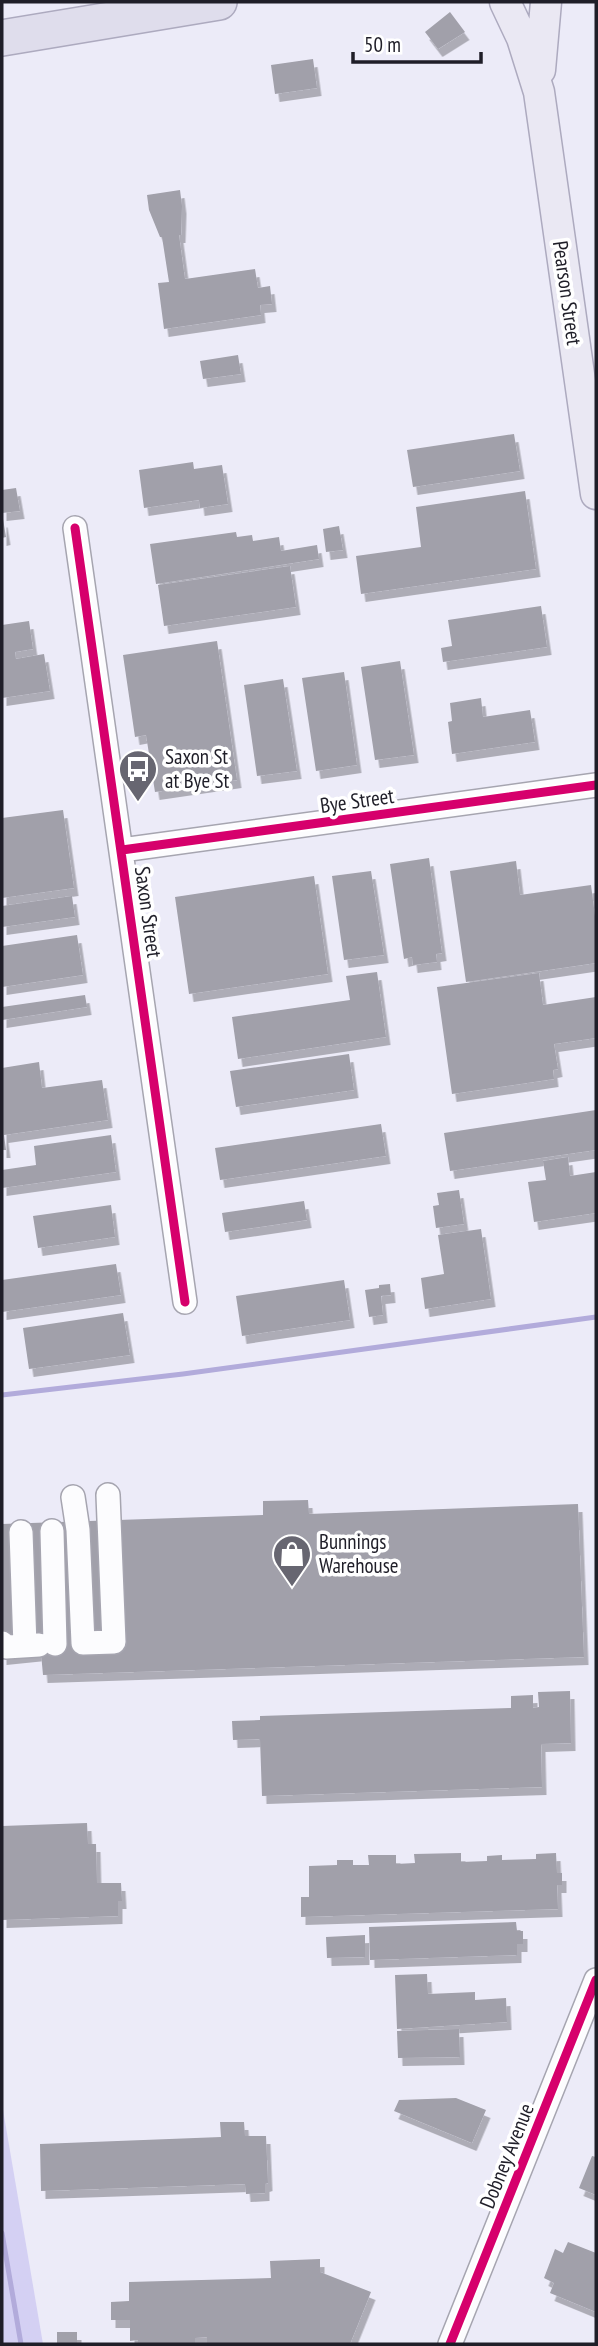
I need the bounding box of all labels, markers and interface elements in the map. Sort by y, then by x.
scale bar [353,21,481,65]
text: 50 m [364,31,401,58]
street label: Pearson Street [547,239,588,347]
place label: Saxon St at Bye St [165,743,230,794]
bus stop icon: Saxon St at Bye St [117,748,159,803]
street label: Bye Street [318,782,396,819]
street label: Saxon Street [129,865,168,960]
place label: Bunnings Warehouse [319,1528,398,1579]
shop icon: Bunnings Warehouse [271,1533,313,1588]
street label: Dobney Avenue [473,2099,540,2212]

